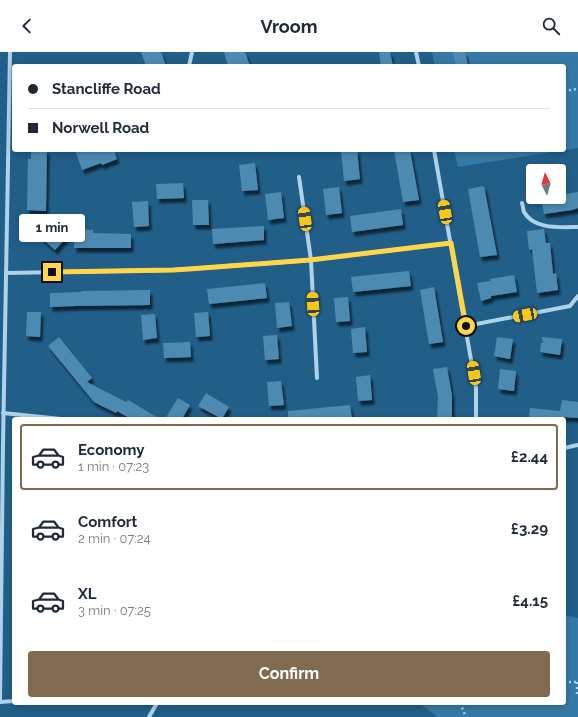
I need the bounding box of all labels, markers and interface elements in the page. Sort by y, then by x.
icon: back [16,15,38,37]
icon: search [540,15,562,37]
text: Vroom [261,16,317,37]
text: Stancliffe Road [52,80,161,98]
text: Norwell Road [52,119,149,137]
north arrow [526,164,566,204]
map controls [526,164,566,204]
car [437,199,453,225]
car [297,206,313,232]
callout: 1 min [19,214,85,242]
text: 1 min [36,220,68,235]
route end [43,263,61,281]
car [306,292,320,316]
car [512,307,538,323]
route start [457,317,475,335]
car [466,360,482,386]
icon: car [30,439,66,475]
text: Economy [78,441,145,459]
text: £2.44 [511,448,548,466]
text: 1 min · 07:23 [78,459,149,474]
icon: car [30,511,66,547]
text: Comfort [78,513,137,531]
text: £3.29 [511,520,548,538]
text: 2 min · 07:24 [78,531,151,546]
icon: car [30,583,66,619]
text: XL [78,585,96,603]
text: £4.15 [512,592,548,610]
text: 3 min · 07:25 [78,603,151,618]
button: Confirm [28,651,550,697]

